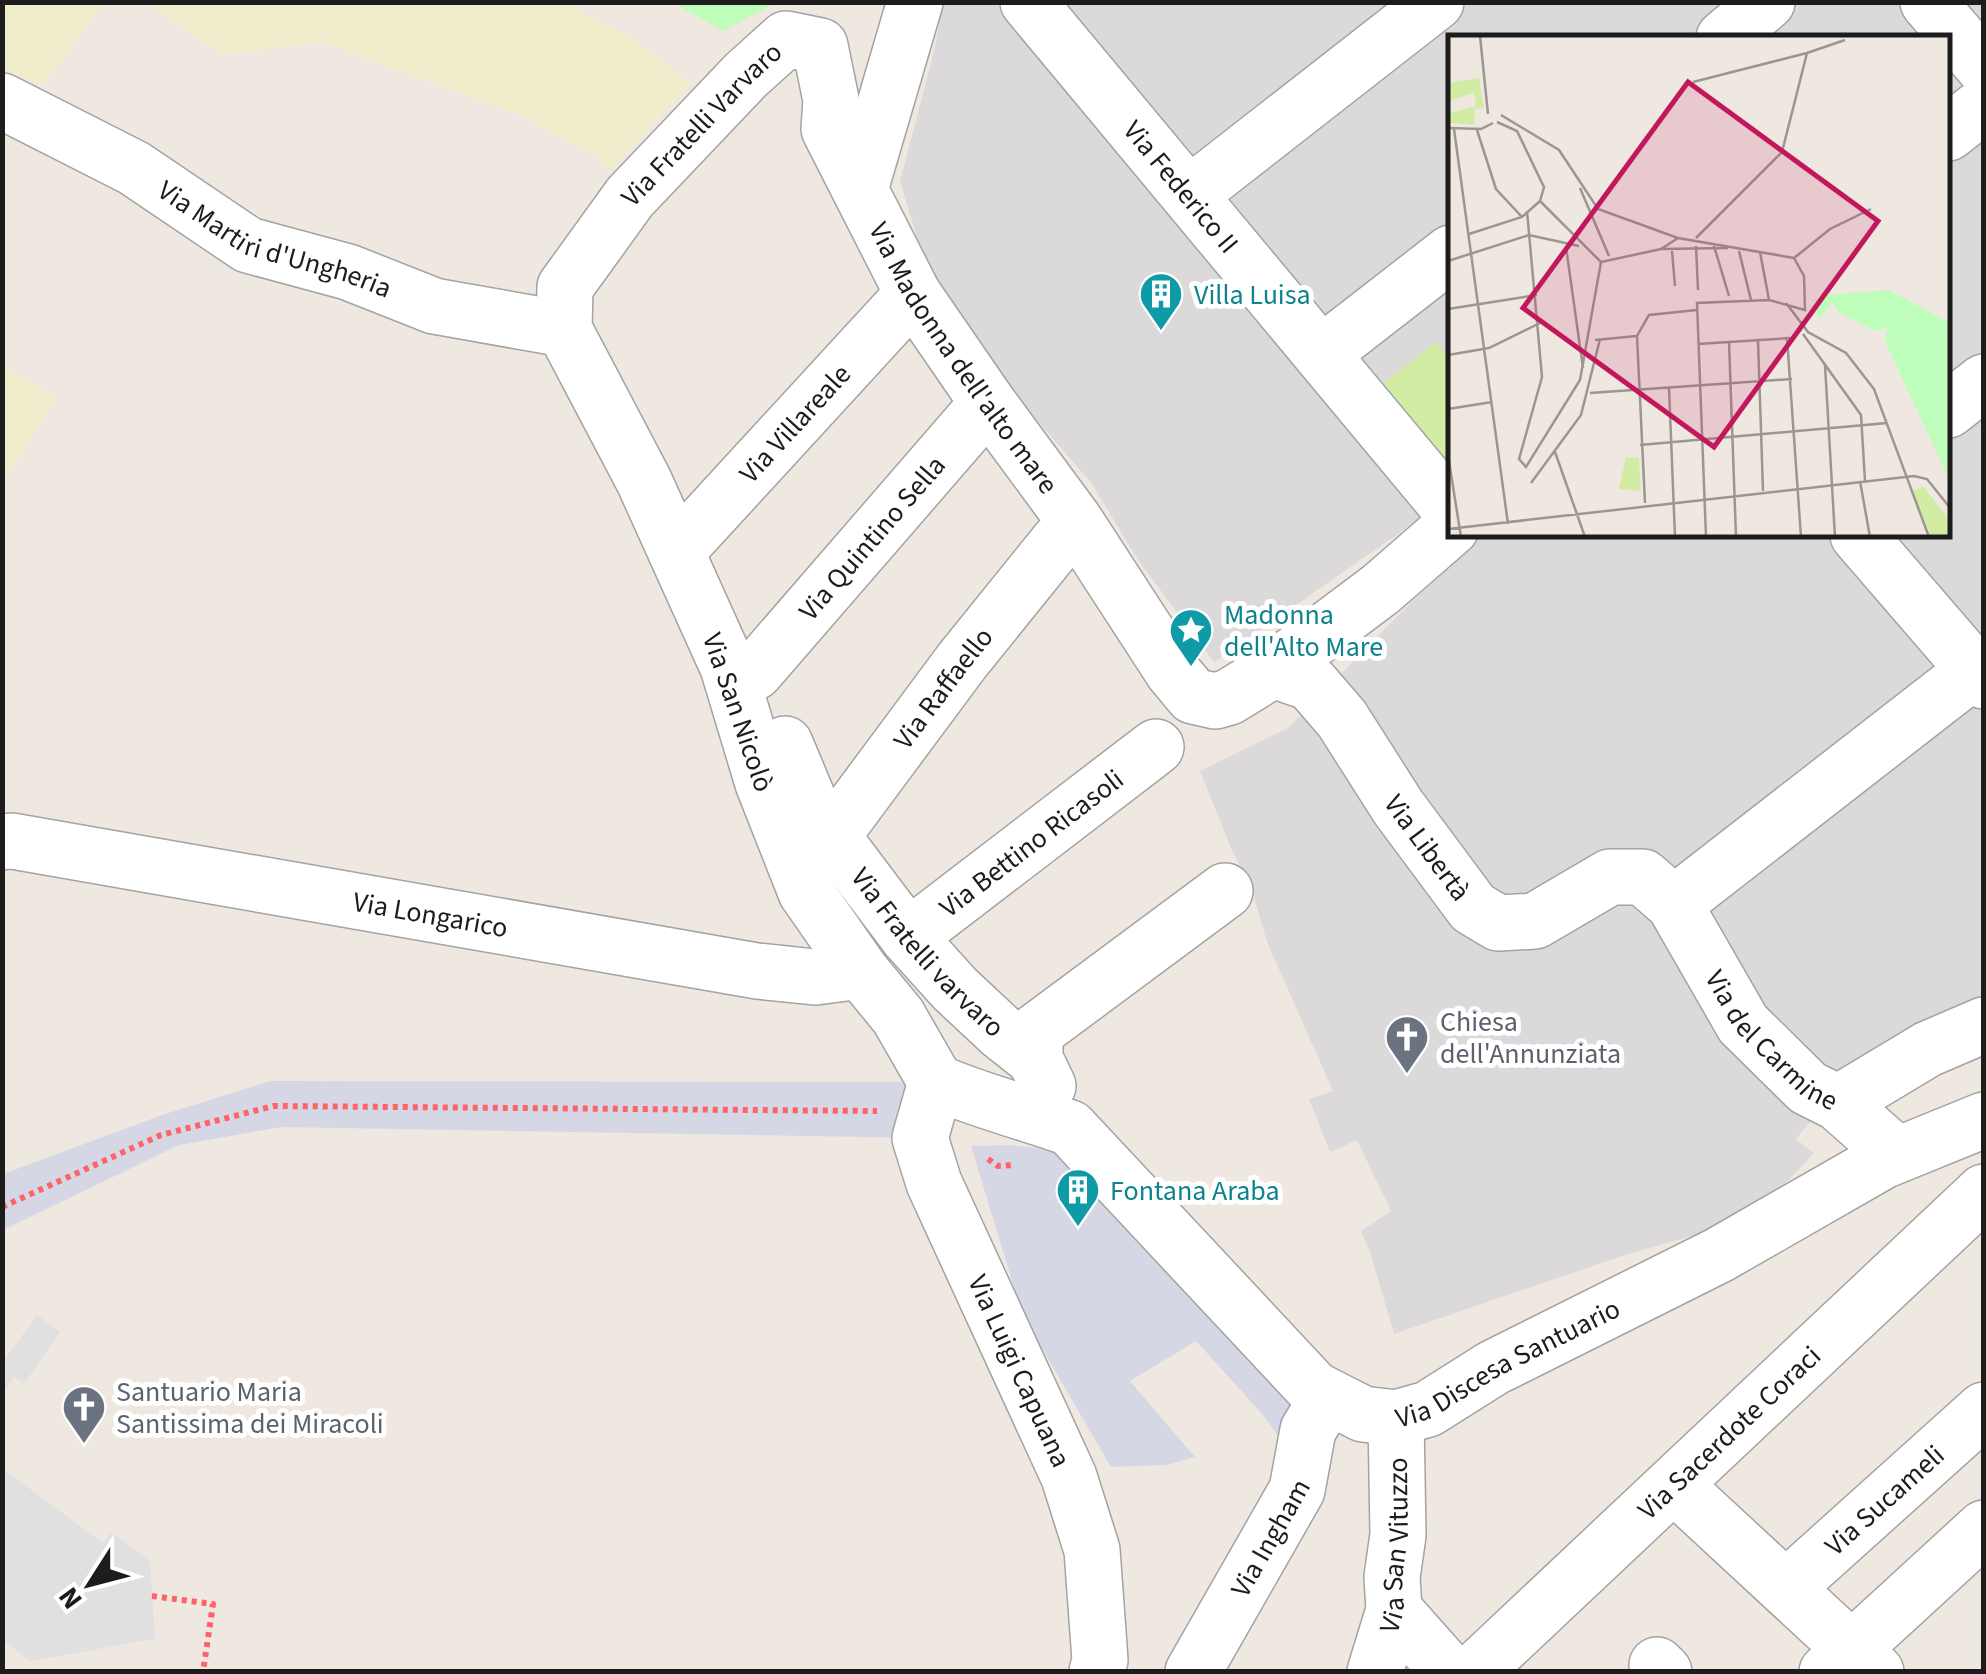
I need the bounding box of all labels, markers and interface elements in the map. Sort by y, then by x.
street label: Via Fratelli Varvaro [612,33,791,216]
inset map [1448,35,1951,538]
street label: Via Federico II [1114,112,1248,262]
street label: Via Martiri d'Ungheria [150,171,397,308]
street label: Via Madonna dell'alto mare [859,215,1067,503]
building icon: Villa Luisa [1138,271,1184,332]
place label: Villa Luisa [1194,275,1311,315]
street label: Via Villareale [730,355,860,492]
street label: Via Quintino Sella [789,447,955,629]
place label: Madonna dell'Alto Mare [1224,595,1383,667]
place icon: Madonna dell'Alto Mare [1168,607,1214,668]
street label: Via Raffaello [884,619,1003,758]
street label: Via San Nicolò [692,627,784,797]
street label: Via Bettino Ricasoli [931,760,1132,927]
street label: Via Libertà [1374,787,1480,909]
street label: Via Fratelli varvaro [841,859,1013,1047]
street label: Via Longarico [350,882,511,948]
street label: Via del Carmine [1695,963,1845,1121]
place label: Chiesa dell'Annunziata [1440,1002,1621,1074]
church icon: Chiesa dell'Annunziata [1384,1014,1430,1075]
building icon: Fontana Araba [1055,1167,1101,1228]
place label: Fontana Araba [1110,1171,1280,1211]
street label: Via Luigi Capuana [958,1269,1081,1474]
street label: Via Discesa Santuario [1391,1289,1627,1438]
street label: Via Sacerdote Coraci [1629,1337,1830,1529]
place label: Santuario Maria Santissima dei Miracoli [116,1372,384,1444]
church icon: Santuario Maria Santissima dei Miracoli [61,1384,107,1445]
street label: Via Sucameli [1816,1436,1954,1565]
street label: Via San Vituzzo [1369,1457,1419,1638]
street label: Via Ingham [1221,1471,1320,1604]
north arrow [40,1534,140,1634]
text: N [49,1579,92,1617]

